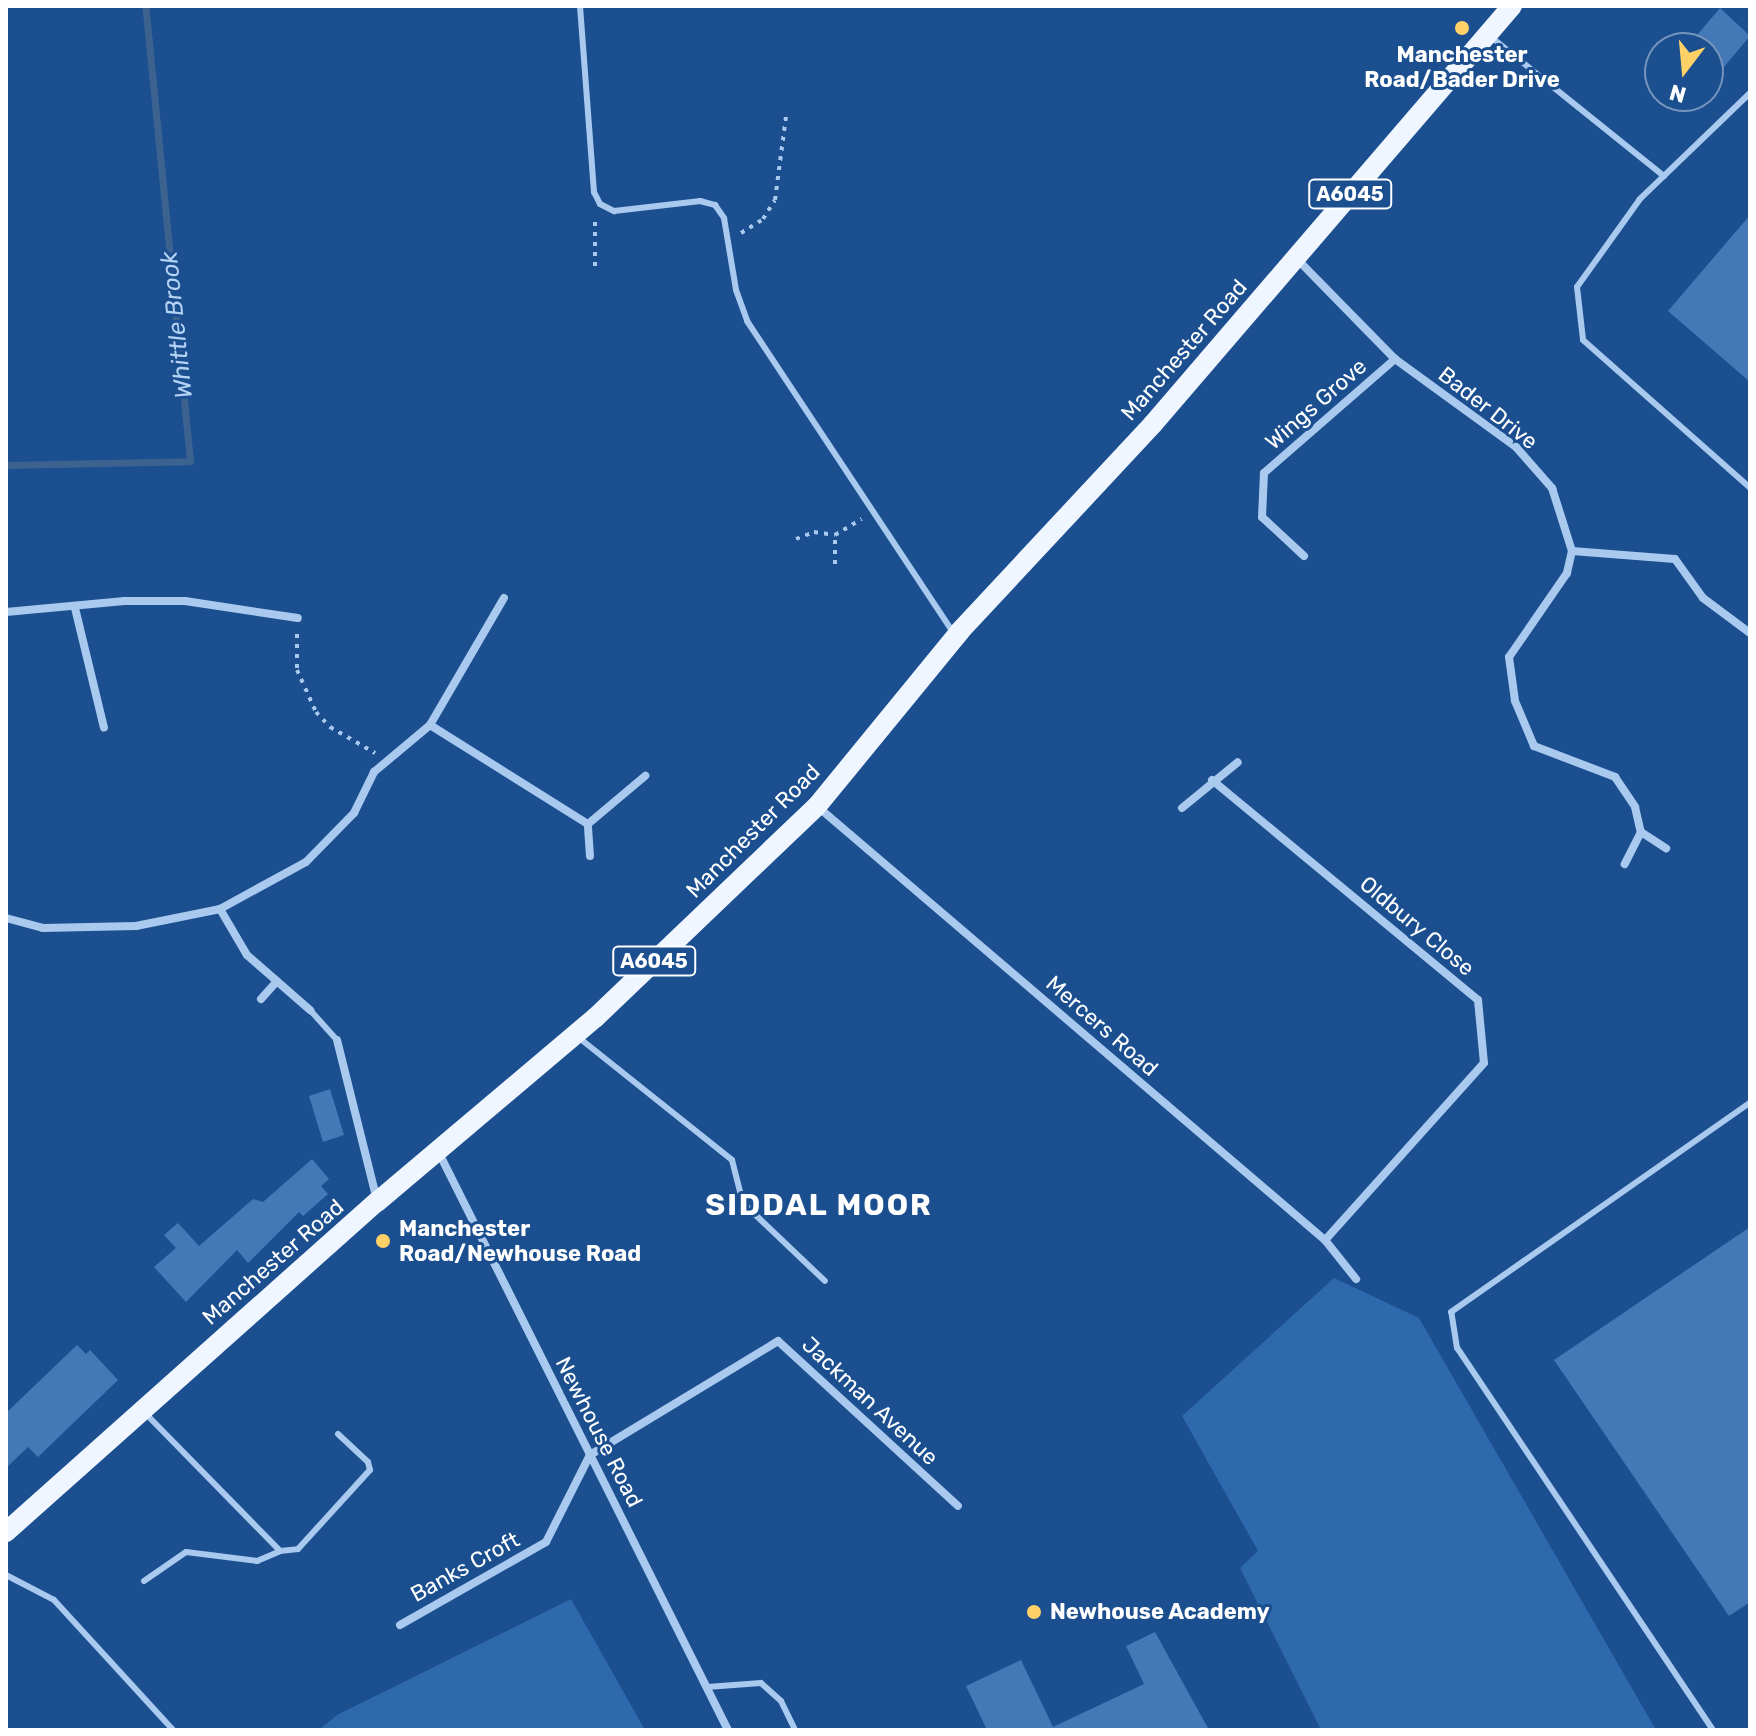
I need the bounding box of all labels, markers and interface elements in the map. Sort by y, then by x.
marker: Manchester Road/Bader Drive [1453,19,1471,37]
north arrow [1644,32,1724,112]
place label: Manchester Road/Bader Drive [1364,41,1560,92]
text: N [1666,78,1689,109]
road number: A6045 [1308,178,1392,210]
water label: Whittle Brook [155,250,199,400]
street label: Manchester Road [1115,274,1253,426]
street label: Wings Grove [1260,353,1372,455]
street label: Bader Drive [1433,361,1543,455]
street label: Manchester Road [680,758,826,904]
street label: Oldbury Close [1354,870,1480,982]
road number: A6045 [612,945,696,977]
street label: Mercers Road [1041,970,1163,1082]
district label: SIDDAL MOOR [705,1187,933,1223]
street label: Manchester Road [197,1193,349,1331]
place label: Manchester Road/Newhouse Road [399,1215,641,1266]
marker: Manchester Road/Newhouse Road [374,1232,392,1250]
street label: Jackman Avenue [796,1331,944,1471]
street label: Newhouse Road [550,1352,648,1512]
street label: Banks Croft [406,1526,524,1608]
place label: Newhouse Academy [1050,1599,1270,1625]
marker: Newhouse Academy [1025,1603,1043,1621]

